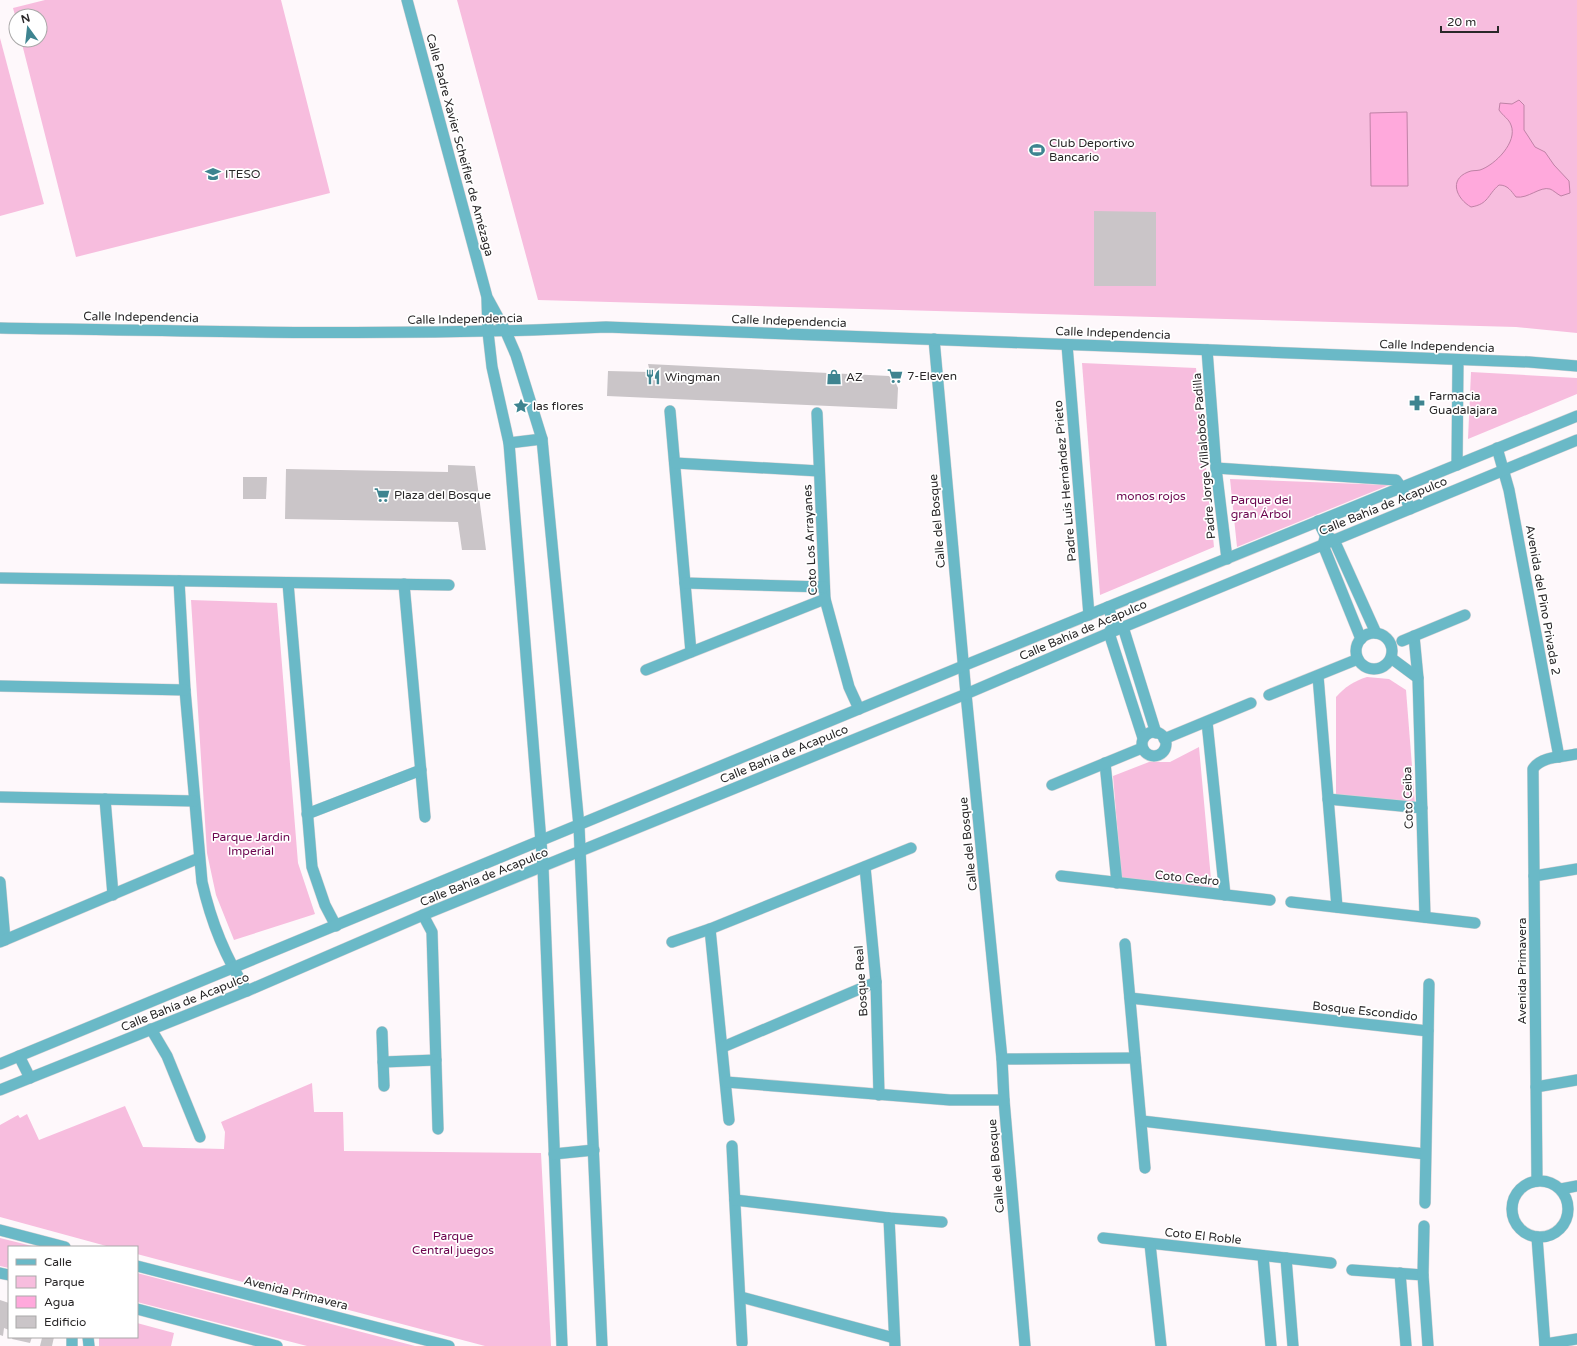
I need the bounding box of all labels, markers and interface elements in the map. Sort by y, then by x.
north arrow [8,8,48,48]
scale bar [1441,8,1498,34]
text: N [20,11,31,26]
text: 20 m [1447,15,1476,29]
street label: Calle Padre Xavier Scheifler de Amézaga [423,32,497,258]
place label: Club Deportivo Bancario [1049,136,1135,164]
sports icon: Club Deportivo Bancario [1028,141,1046,159]
school or university icon: ITESO [204,165,222,183]
place label: ITESO [225,167,261,181]
street label: Calle Independencia [83,309,199,325]
street label: Calle Independencia [407,311,523,327]
street label: Calle Independencia [731,312,847,330]
street label: Calle Independencia [1055,324,1171,342]
street label: Calle Independencia [1379,337,1495,355]
supermarket icon: 7-Eleven [886,367,904,385]
restaurant icon: Wingman [644,368,662,386]
shop icon: AZ [825,368,843,386]
place label: 7-Eleven [907,369,957,383]
place label: Wingman [665,370,720,384]
place label: AZ [846,370,863,384]
street label: Padre Jorge Villalobos Padilla [1190,372,1218,540]
place label: Farmacia Guadalajara [1429,389,1497,417]
pharmacy icon: Farmacia Guadalajara [1408,394,1426,412]
place icon: las flores [512,397,530,415]
place label: las flores [533,399,584,413]
street label: Padre Luis Hernández Prieto [1051,400,1079,562]
street label: Calle del Bosque [926,473,948,569]
street label: Calle Bahía de Acapulco [1317,474,1449,538]
street label: Coto Los Arrayanes [800,484,820,596]
supermarket icon: Plaza del Bosque [373,486,391,504]
place label: Plaza del Bosque [394,488,491,502]
park label: monos rojos [1116,489,1186,503]
park label: Parque del gran Árbol [1230,493,1292,521]
street label: Avenida del Pino Privada 2 [1523,524,1563,676]
street label: Calle Bahía de Acapulco [1017,597,1149,663]
street label: Calle Bahía de Acapulco [718,722,850,786]
street label: Coto Ceiba [1400,766,1416,830]
street label: Calle del Bosque [956,796,980,892]
park label: Parque Jardin Imperial [212,830,290,858]
street label: Calle Bahía de Acapulco [418,845,550,909]
street label: Coto Cedro [1154,868,1220,888]
street label: Avenida Primavera [1515,918,1529,1024]
street label: Bosque Real [852,945,870,1017]
street label: Calle Bahía de Acapulco [119,970,251,1034]
street label: Bosque Escondido [1312,999,1418,1023]
street label: Calle del Bosque [985,1118,1007,1214]
street label: Coto El Roble [1164,1225,1242,1247]
park label: Parque Central juegos [412,1229,494,1257]
legend [8,1246,138,1338]
text: Calle [44,1255,72,1269]
street label: Avenida Primavera [242,1273,350,1313]
text: Parque [44,1275,85,1289]
text: Agua [44,1295,74,1309]
text: Edificio [44,1315,86,1329]

